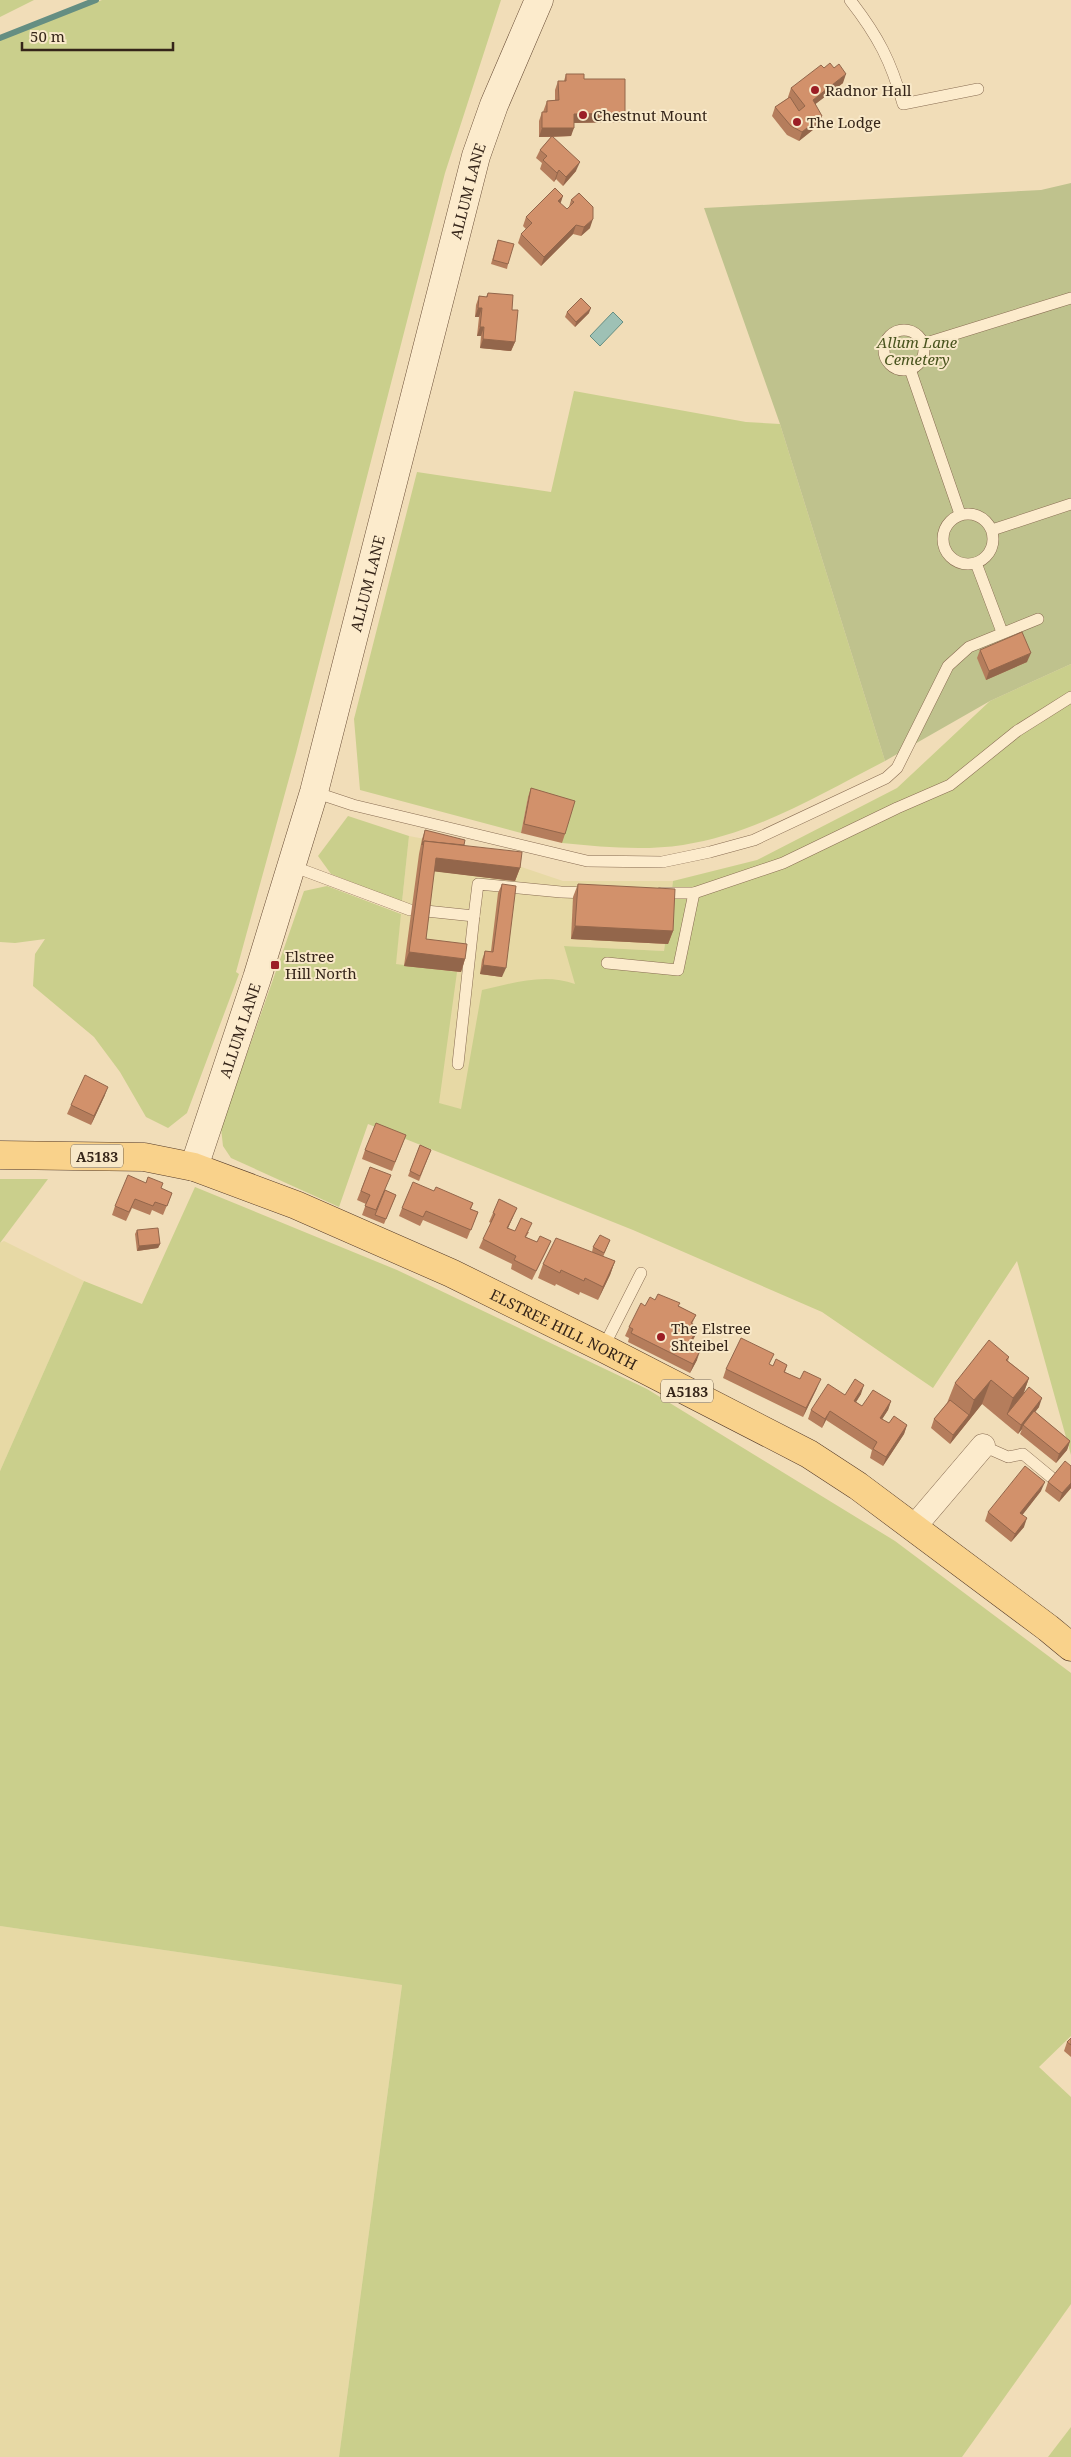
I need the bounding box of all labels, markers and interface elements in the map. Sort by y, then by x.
scale bar [22,20,174,52]
text: 50 m [30,26,65,46]
place label: Radnor Hall [825,80,912,100]
marker: Radnor Hall [809,84,821,96]
place label: Chestnut Mount [593,105,707,125]
marker: Chestnut Mount [577,109,589,121]
place label: The Lodge [807,112,881,132]
marker: The Lodge [791,116,803,128]
street label: ALLUM LANE [445,140,490,241]
park label: Allum Lane Cemetery [876,332,958,369]
street label: ALLUM LANE [345,533,389,634]
place label: Elstree Hill North [285,946,357,983]
marker: Elstree Hill North [269,959,281,971]
street label: ALLUM LANE [214,980,265,1080]
road number: A5183 [71,1144,123,1168]
street label: ELSTREE HILL NORTH [487,1284,641,1374]
place label: The Elstree Shteibel [671,1318,751,1355]
marker: The Elstree Shteibel [655,1331,667,1343]
road number: A5183 [661,1380,713,1402]

